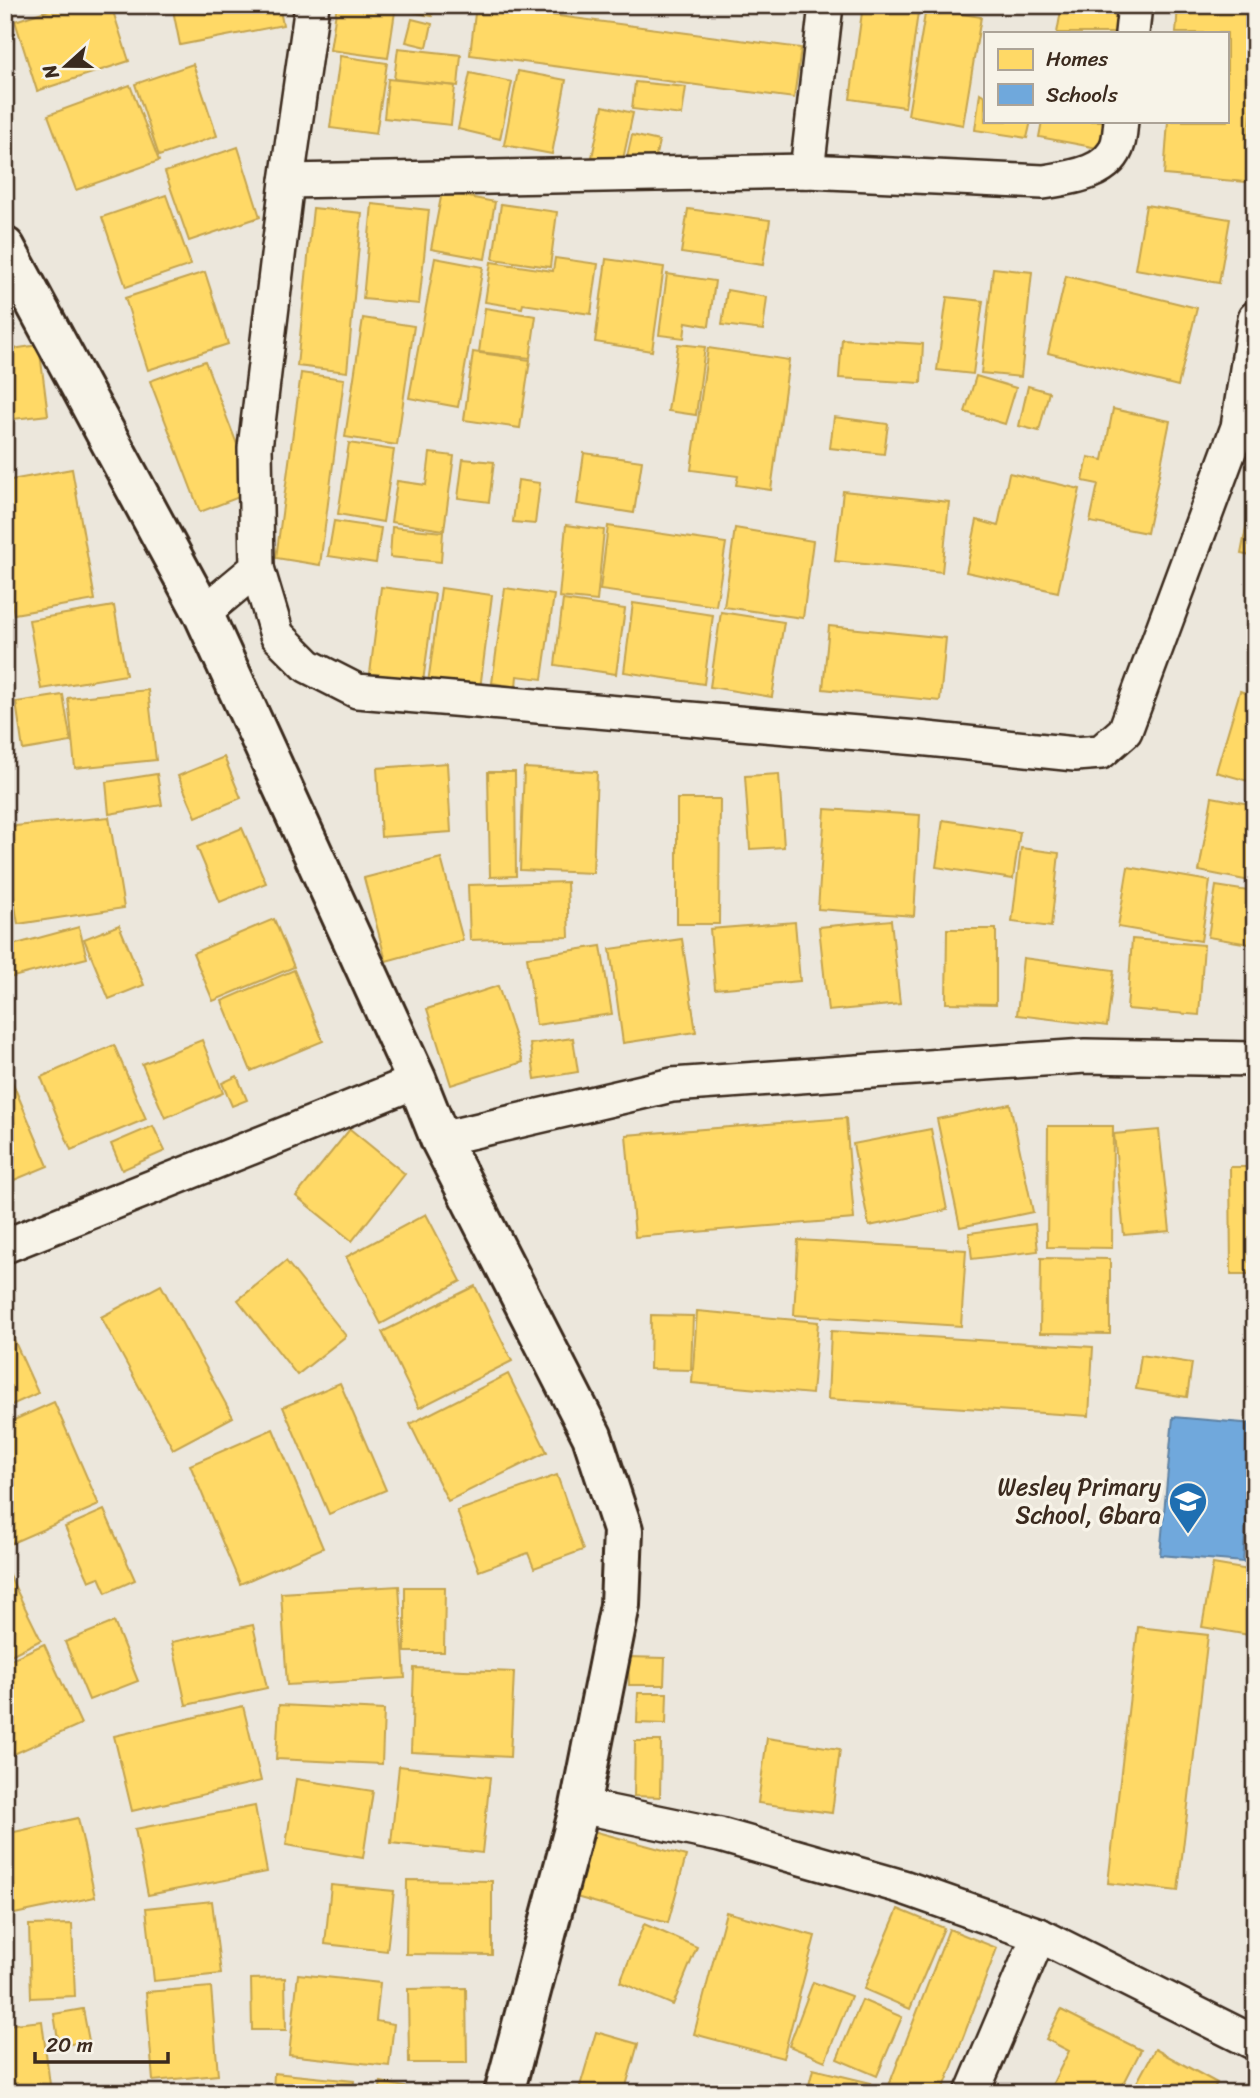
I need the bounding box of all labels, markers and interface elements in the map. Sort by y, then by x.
north arrow [32,32,102,102]
legend [984,32,1228,122]
text: Homes [1046,40,1108,78]
text: N [33,59,69,85]
text: Schools [1046,76,1118,114]
place label: Wesley Primary School, Gbara [998,1466,1162,1536]
school or university icon: Wesley Primary School, Gbara [1167,1480,1209,1535]
scale bar [35,2021,168,2065]
text: 20 m [46,2026,93,2064]

